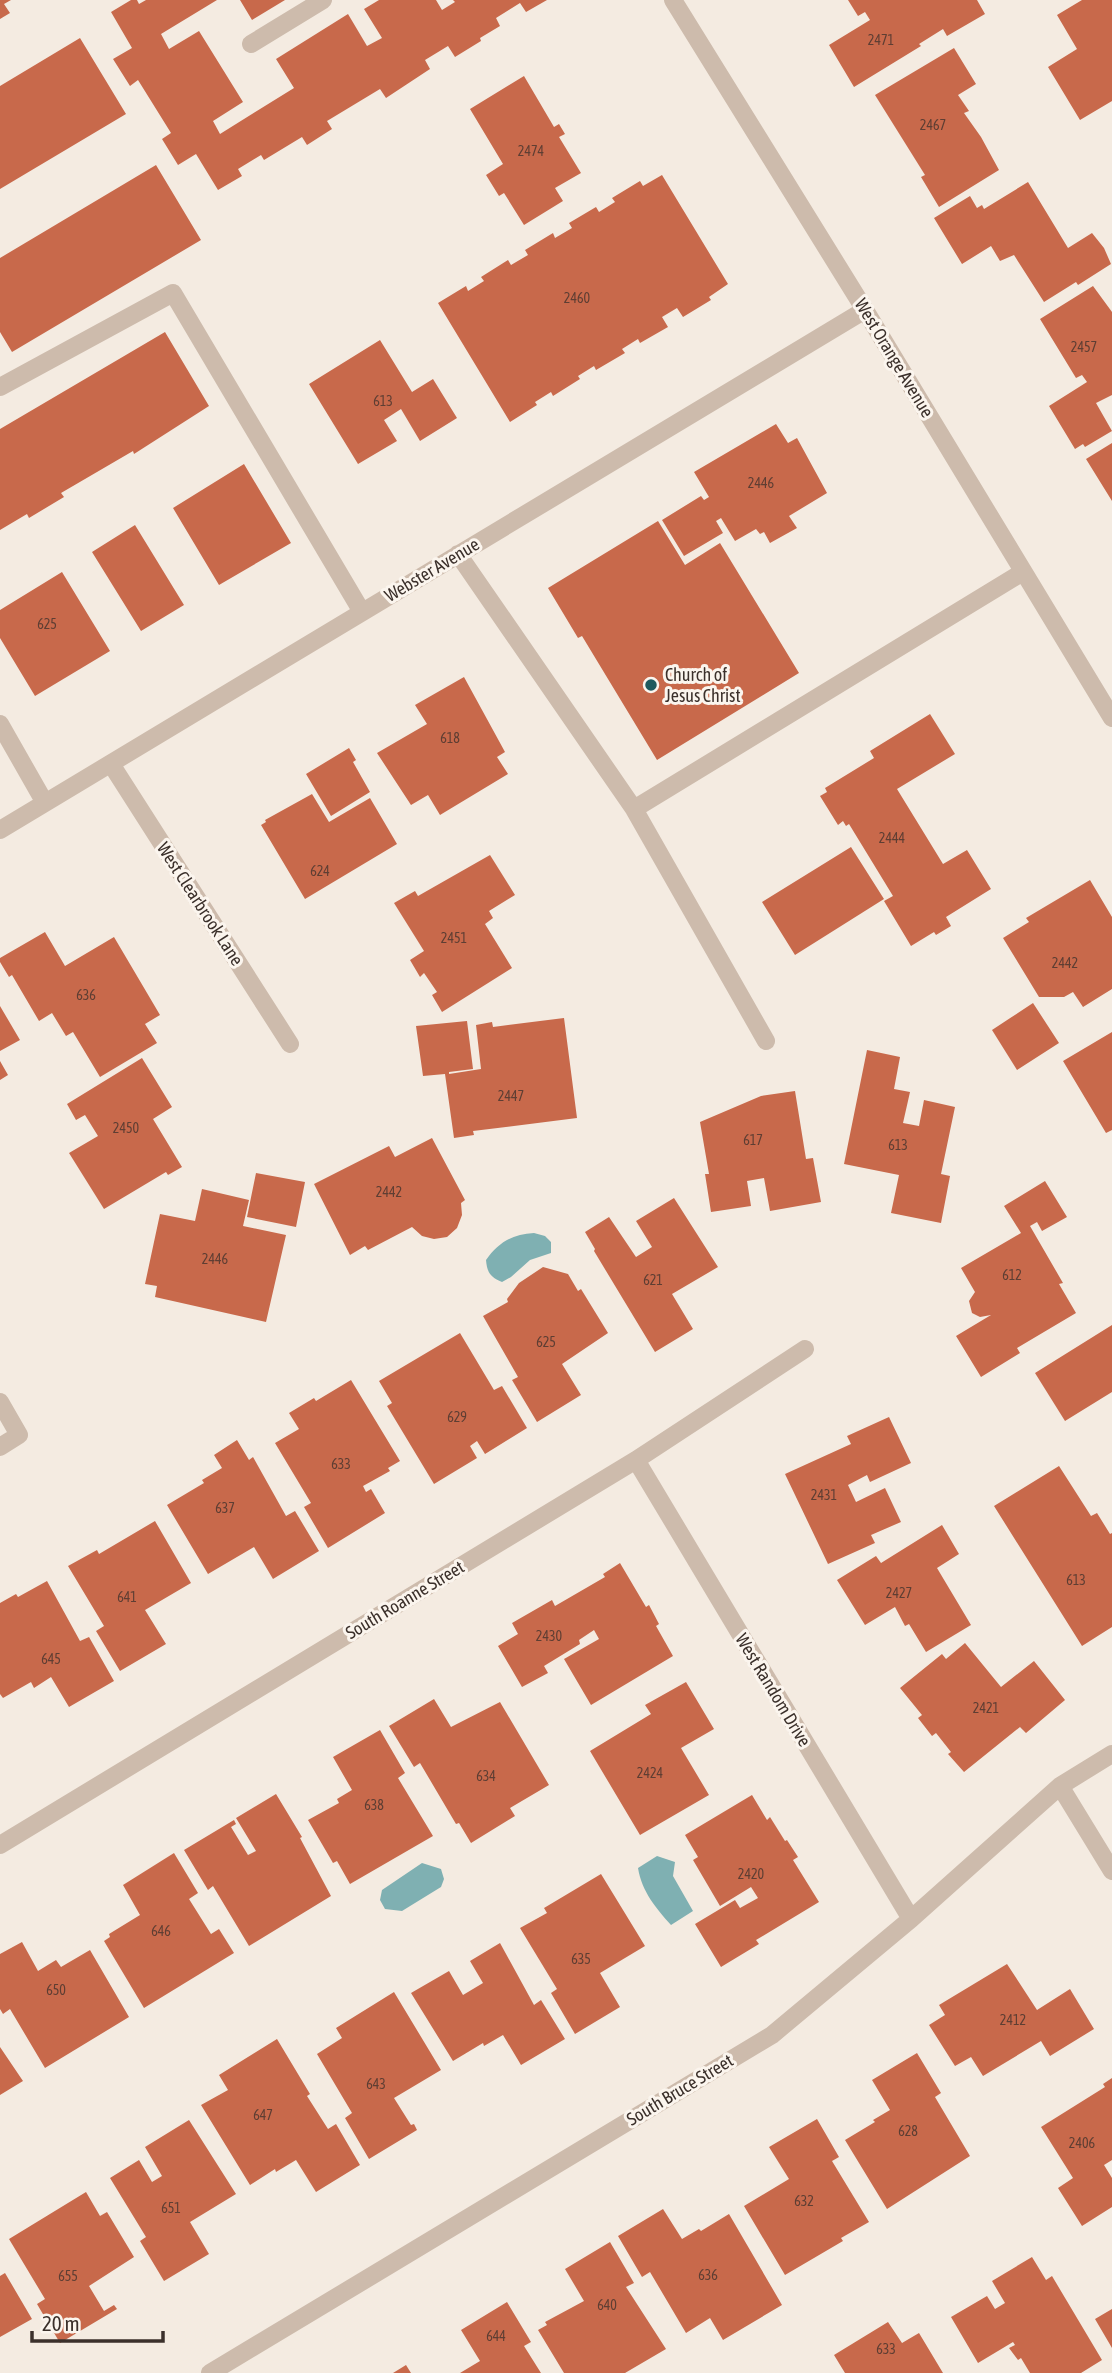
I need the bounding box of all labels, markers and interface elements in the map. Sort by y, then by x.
house number: 2471 [868,32,894,48]
house number: 2467 [920,117,946,133]
house number: 2474 [518,143,545,159]
house number: 2460 [564,290,591,306]
street label: West Orange Avenue [851,294,938,421]
house number: 2457 [1071,339,1097,355]
house number: 613 [373,393,393,409]
house number: 2446 [748,475,775,491]
street label: Webster Avenue [381,533,483,606]
house number: 625 [37,616,57,632]
place label: Church of Jesus Christ [665,664,741,706]
marker: Church of Jesus Christ [643,677,659,693]
house number: 618 [440,730,460,746]
house number: 2444 [879,830,906,846]
street label: West Clearbrook Lane [153,838,248,969]
house number: 624 [310,863,330,879]
house number: 2451 [441,930,467,946]
house number: 2442 [1052,955,1078,971]
house number: 636 [76,987,96,1003]
house number: 2447 [498,1088,524,1104]
house number: 2450 [113,1120,140,1136]
house number: 617 [743,1132,763,1148]
house number: 613 [888,1137,908,1153]
house number: 2442 [376,1184,402,1200]
house number: 2446 [202,1251,229,1267]
house number: 612 [1002,1267,1022,1283]
house number: 621 [643,1272,663,1288]
house number: 625 [536,1334,556,1350]
house number: 629 [447,1409,467,1425]
house number: 633 [331,1456,351,1472]
house number: 2431 [811,1487,837,1503]
house number: 637 [215,1500,235,1516]
street label: South Roanne Street [342,1556,468,1643]
house number: 613 [1066,1572,1086,1588]
house number: 2427 [886,1585,912,1601]
house number: 641 [117,1589,137,1605]
house number: 2430 [536,1628,563,1644]
street label: West Random Drive [731,1629,815,1750]
house number: 645 [41,1651,61,1667]
house number: 2421 [973,1700,999,1716]
house number: 2424 [637,1765,664,1781]
house number: 634 [476,1768,496,1784]
house number: 638 [364,1797,384,1813]
house number: 2420 [738,1866,765,1882]
house number: 646 [151,1923,171,1939]
house number: 635 [571,1951,591,1967]
house number: 650 [46,1982,66,1998]
house number: 2412 [1000,2012,1026,2028]
street label: South Bruce Street [623,2050,737,2130]
house number: 643 [366,2076,386,2092]
house number: 647 [253,2107,273,2123]
house number: 628 [898,2123,918,2139]
house number: 2406 [1069,2135,1096,2151]
house number: 632 [794,2193,814,2209]
house number: 651 [161,2200,181,2216]
house number: 636 [698,2267,718,2283]
house number: 655 [58,2268,78,2284]
house number: 640 [597,2297,617,2313]
scale bar [32,2300,163,2344]
text: 20 m [42,2311,80,2335]
house number: 644 [486,2328,506,2344]
house number: 633 [876,2341,896,2357]

